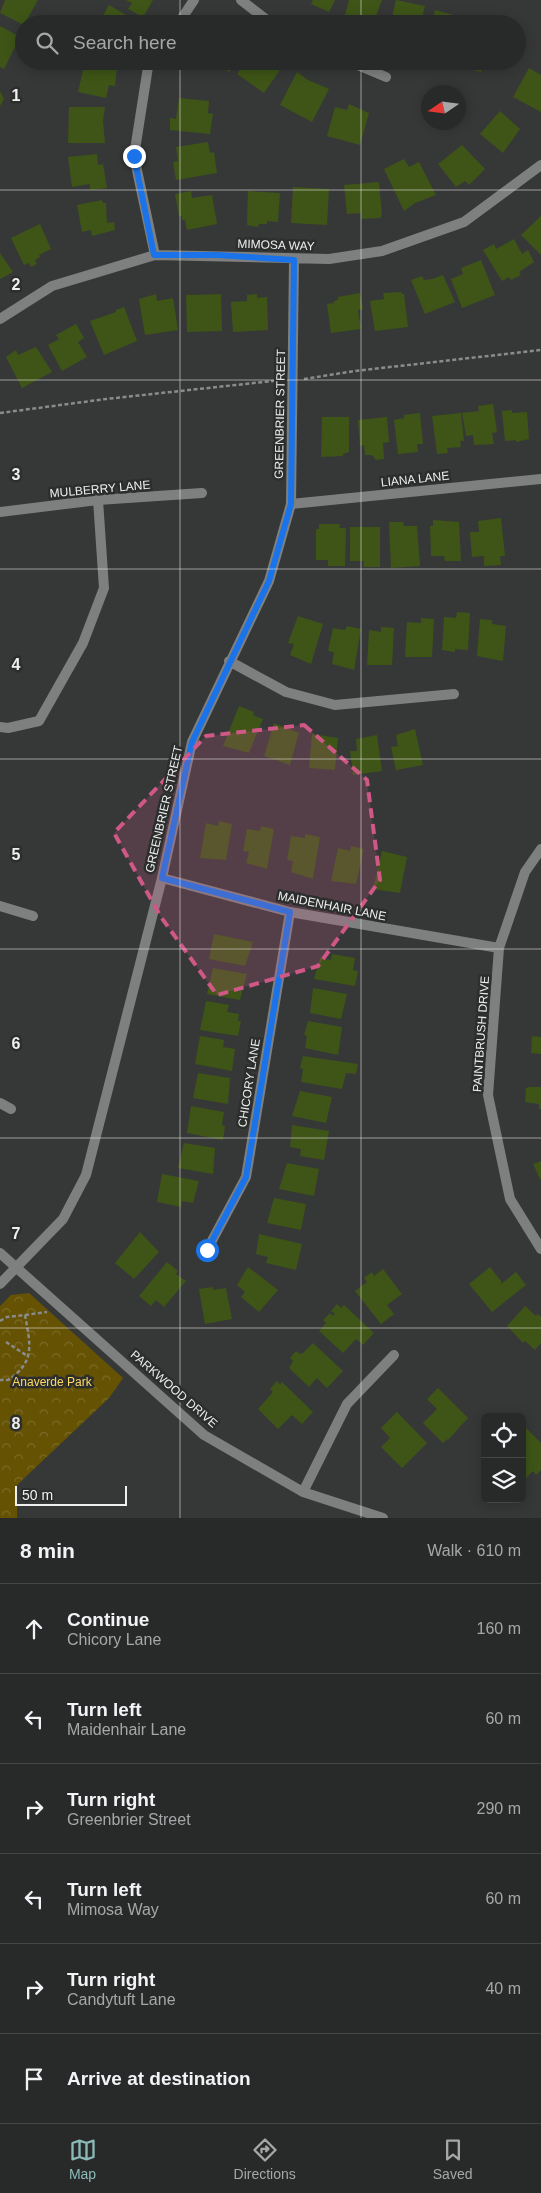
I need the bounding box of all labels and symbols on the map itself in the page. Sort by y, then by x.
north arrow [421,85,466,130]
text: 1 [12,87,21,104]
route end [123,145,146,168]
street label: MIMOSA WAY [237,237,315,253]
text: 2 [12,276,21,293]
street label: GREENBRIER STREET [272,348,288,479]
text: 3 [12,466,21,483]
street label: LIANA LANE [380,468,450,490]
street label: MULBERRY LANE [49,478,151,500]
text: 4 [12,656,21,673]
street label: GREENBRIER STREET [143,743,186,874]
text: 5 [12,846,21,863]
street label: MAIDENHAIR LANE [277,889,387,923]
street label: PAINTBRUSH DRIVE [470,975,492,1093]
text: 6 [12,1035,21,1052]
street label: CHICORY LANE [235,1038,263,1128]
text: 7 [12,1225,21,1242]
route start [196,1239,219,1262]
street label: PARKWOOD DRIVE [128,1347,220,1431]
park label: Anaverde Park [12,1375,93,1389]
text: 8 [12,1415,21,1432]
scale bar [15,1483,128,1506]

